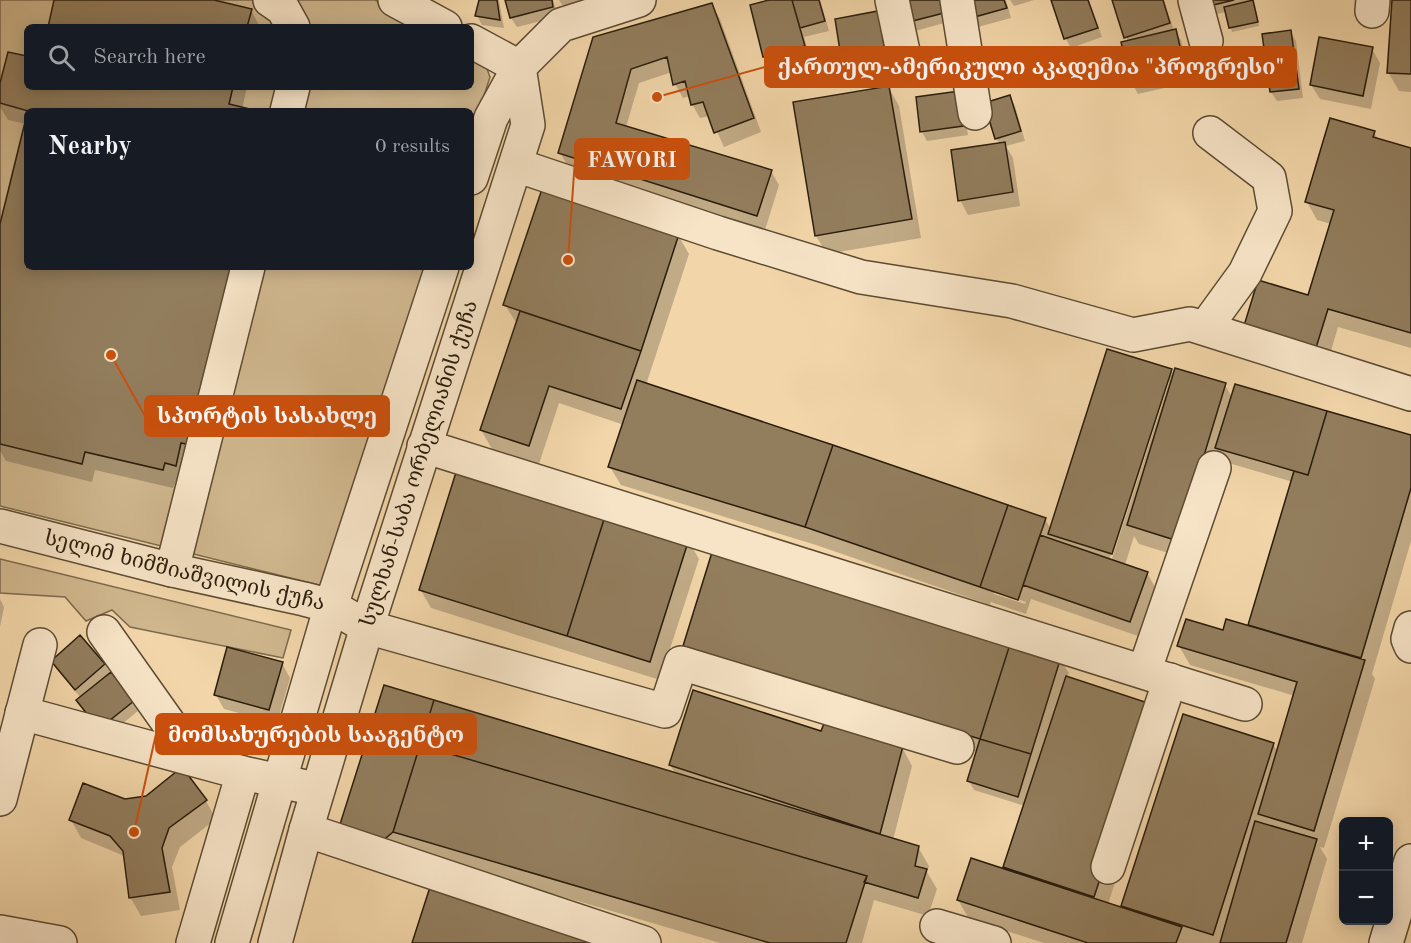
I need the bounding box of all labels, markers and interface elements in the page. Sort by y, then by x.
search box [24,24,474,90]
icon: search [45,41,78,74]
text: Search here [93,46,206,68]
callout: ქართულ-ამერიკული აკადემია "პროგრესი" [765,47,1296,87]
text: ქართულ-ამერიკული აკადემია "პროგრესი" [778,57,1284,80]
text: Nearby [48,134,132,160]
text: 0 results [375,137,450,157]
callout: FAWORI [575,139,689,179]
text: FAWORI [587,150,677,172]
street label: სულხან-საბა ორბელიანის ქუჩა [356,298,482,629]
callout: სპორტის სასახლე [145,396,389,436]
text: სპორტის სასახლე [157,406,377,429]
street label: სელიმ ხიმშიაშვილის ქუჩა [42,526,327,614]
callout: მომსახურების სააგენტო [156,714,476,754]
text: მომსახურების სააგენტო [168,724,464,748]
map controls [1339,817,1393,925]
button: + [1339,817,1393,871]
button: − [1339,871,1393,925]

